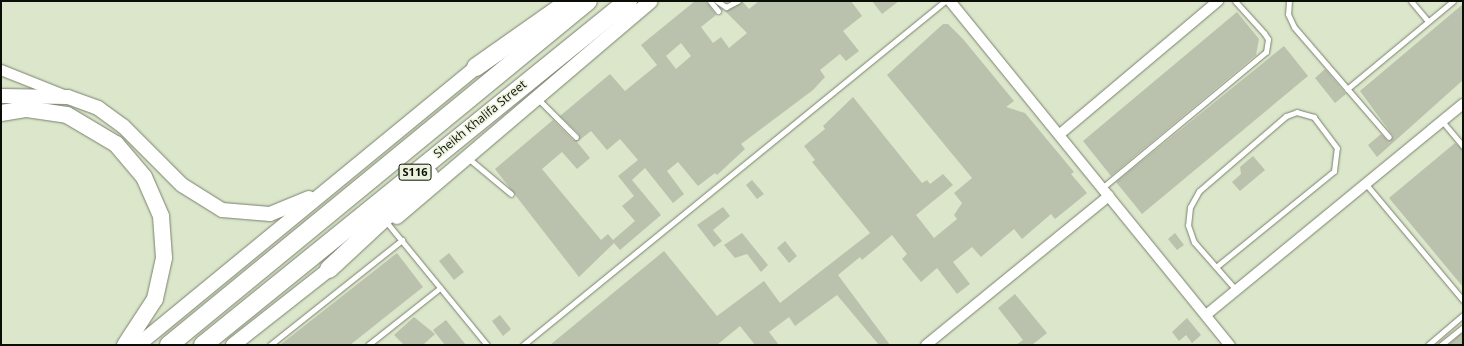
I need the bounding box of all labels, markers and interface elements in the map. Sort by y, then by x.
street label: Sheikh Khalifa Street [431,77,529,161]
road number: S116 [398,163,432,181]

